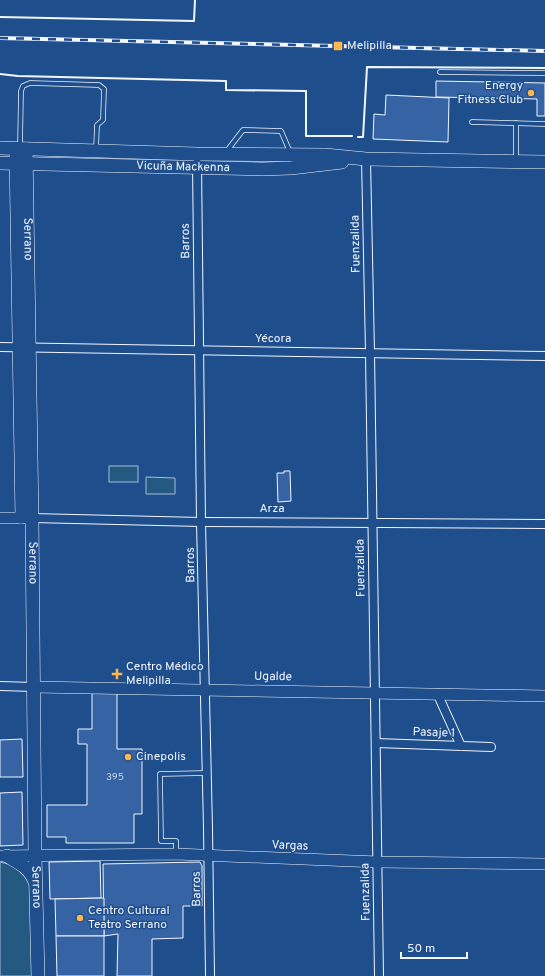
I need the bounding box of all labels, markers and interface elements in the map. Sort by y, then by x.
place label: Melipilla [347,38,392,54]
marker: Melipilla [332,40,344,52]
place label: Energy Fitness Club [457,78,523,108]
marker: Energy Fitness Club [526,88,536,98]
street label: Vicuña Mackenna [136,158,230,176]
street label: Fuenzalida [347,215,365,273]
street label: Serrano [19,218,36,261]
street label: Barros [178,223,194,259]
street label: Yécora [255,331,291,347]
street label: Arza [259,501,285,517]
street label: Fuenzalida [352,539,370,597]
street label: Serrano [24,542,41,585]
street label: Barros [183,547,199,583]
place label: Centro Médico Melipilla [126,659,204,689]
marker: Centro Médico Melipilla [111,668,123,680]
street label: Ugalde [254,669,292,685]
street label: Pasaje 1 [412,724,456,742]
place label: Cinepolis [136,749,186,765]
marker: Cinepolis [123,752,133,762]
house number: 395 [106,771,124,784]
street label: Vargas [271,837,309,855]
street label: Fuenzalida [357,863,375,921]
street label: Serrano [27,865,44,909]
street label: Barros [189,871,205,907]
place label: Centro Cultural Teatro Serrano [88,903,170,933]
marker: Centro Cultural Teatro Serrano [75,913,85,923]
scale bar [401,934,467,960]
text: 50 m [407,941,435,957]

